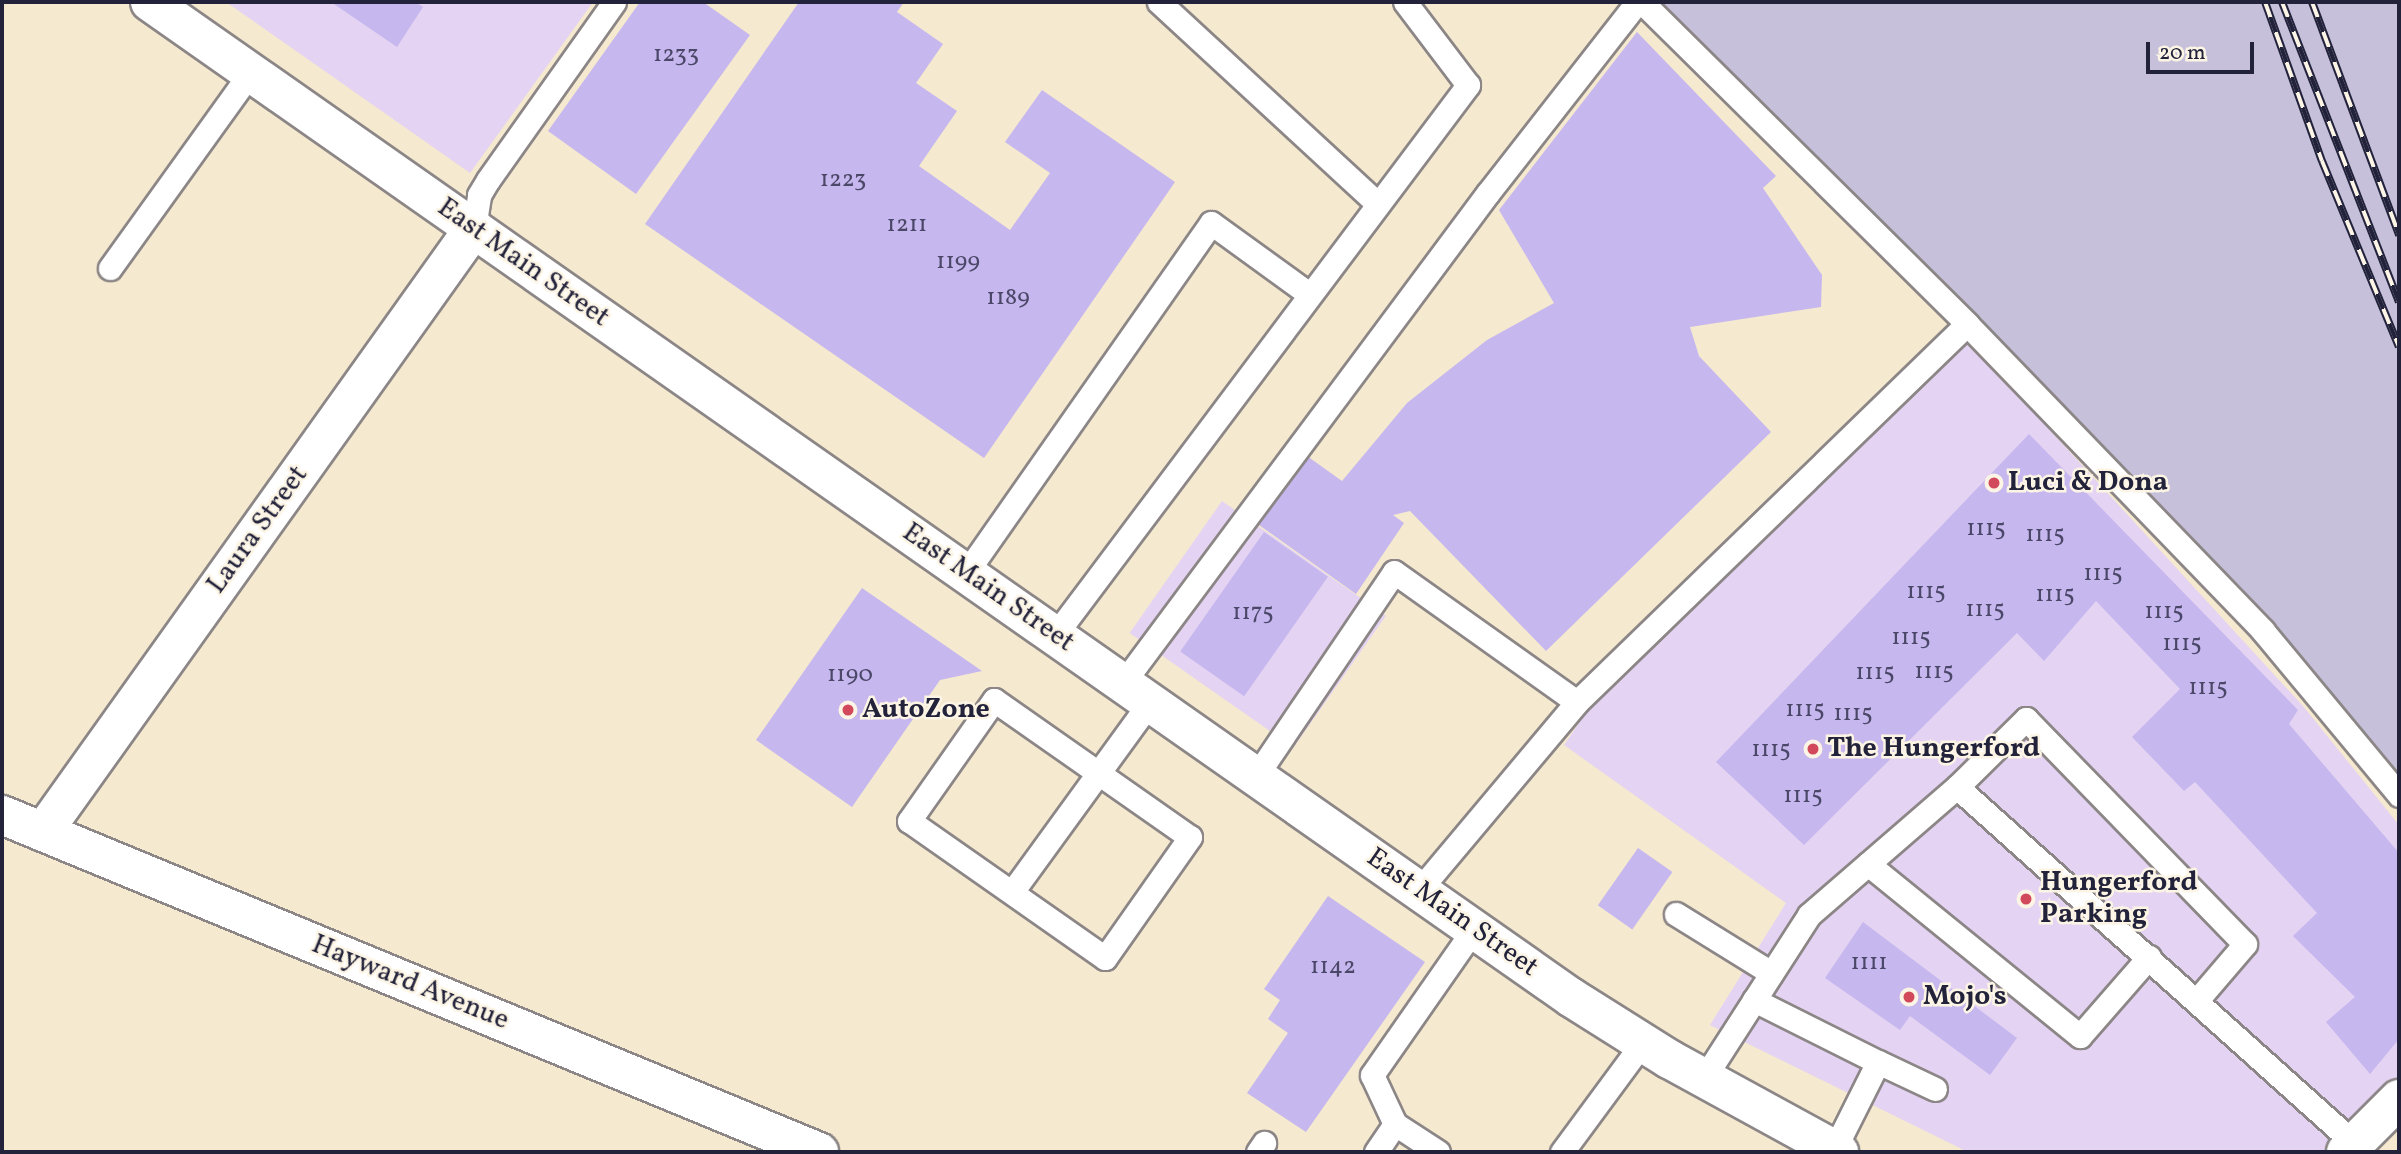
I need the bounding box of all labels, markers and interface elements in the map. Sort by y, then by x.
scale bar [2149,28,2258,72]
text: 20 m [2159,39,2205,68]
house number: 1233 [653,42,699,70]
house number: 1223 [820,167,866,195]
street label: East Main Street [430,191,616,335]
house number: 1211 [887,212,927,240]
house number: 1199 [936,249,980,277]
house number: 1189 [986,285,1030,313]
street label: Laura Street [200,459,316,601]
place label: Luci & Dona [2008,466,2168,500]
marker: Luci & Dona [1986,475,2002,491]
street label: East Main Street [895,516,1081,660]
house number: 1115 [1966,516,2006,544]
house number: 1115 [2025,522,2065,550]
house number: 1115 [2083,561,2123,589]
house number: 1115 [1906,579,1946,607]
house number: 1115 [2035,582,2075,610]
house number: 1115 [1965,597,2005,625]
house number: 1115 [2144,599,2184,627]
house number: 1175 [1232,600,1274,628]
house number: 1115 [1891,625,1931,653]
house number: 1115 [2162,631,2202,659]
house number: 1115 [1914,659,1954,687]
house number: 1115 [1855,660,1895,688]
house number: 1190 [827,662,873,690]
house number: 1115 [2188,675,2228,703]
place label: AutoZone [862,693,990,727]
house number: 1115 [1785,697,1825,725]
house number: 1115 [1833,701,1873,729]
marker: AutoZone [840,702,856,718]
place label: The Hungerford [1827,732,2040,766]
house number: 1115 [1751,737,1791,765]
marker: The Hungerford [1805,741,1821,757]
house number: 1115 [1783,783,1823,811]
street label: East Main Street [1359,841,1545,985]
place label: Hungerford Parking [2040,866,2198,932]
marker: Hungerford Parking [2018,891,2034,907]
street label: Hayward Avenue [307,928,513,1038]
house number: 1111 [1850,950,1888,978]
house number: 1142 [1310,954,1356,982]
place label: Mojo's [1923,980,2007,1014]
marker: Mojo's [1901,989,1917,1005]

